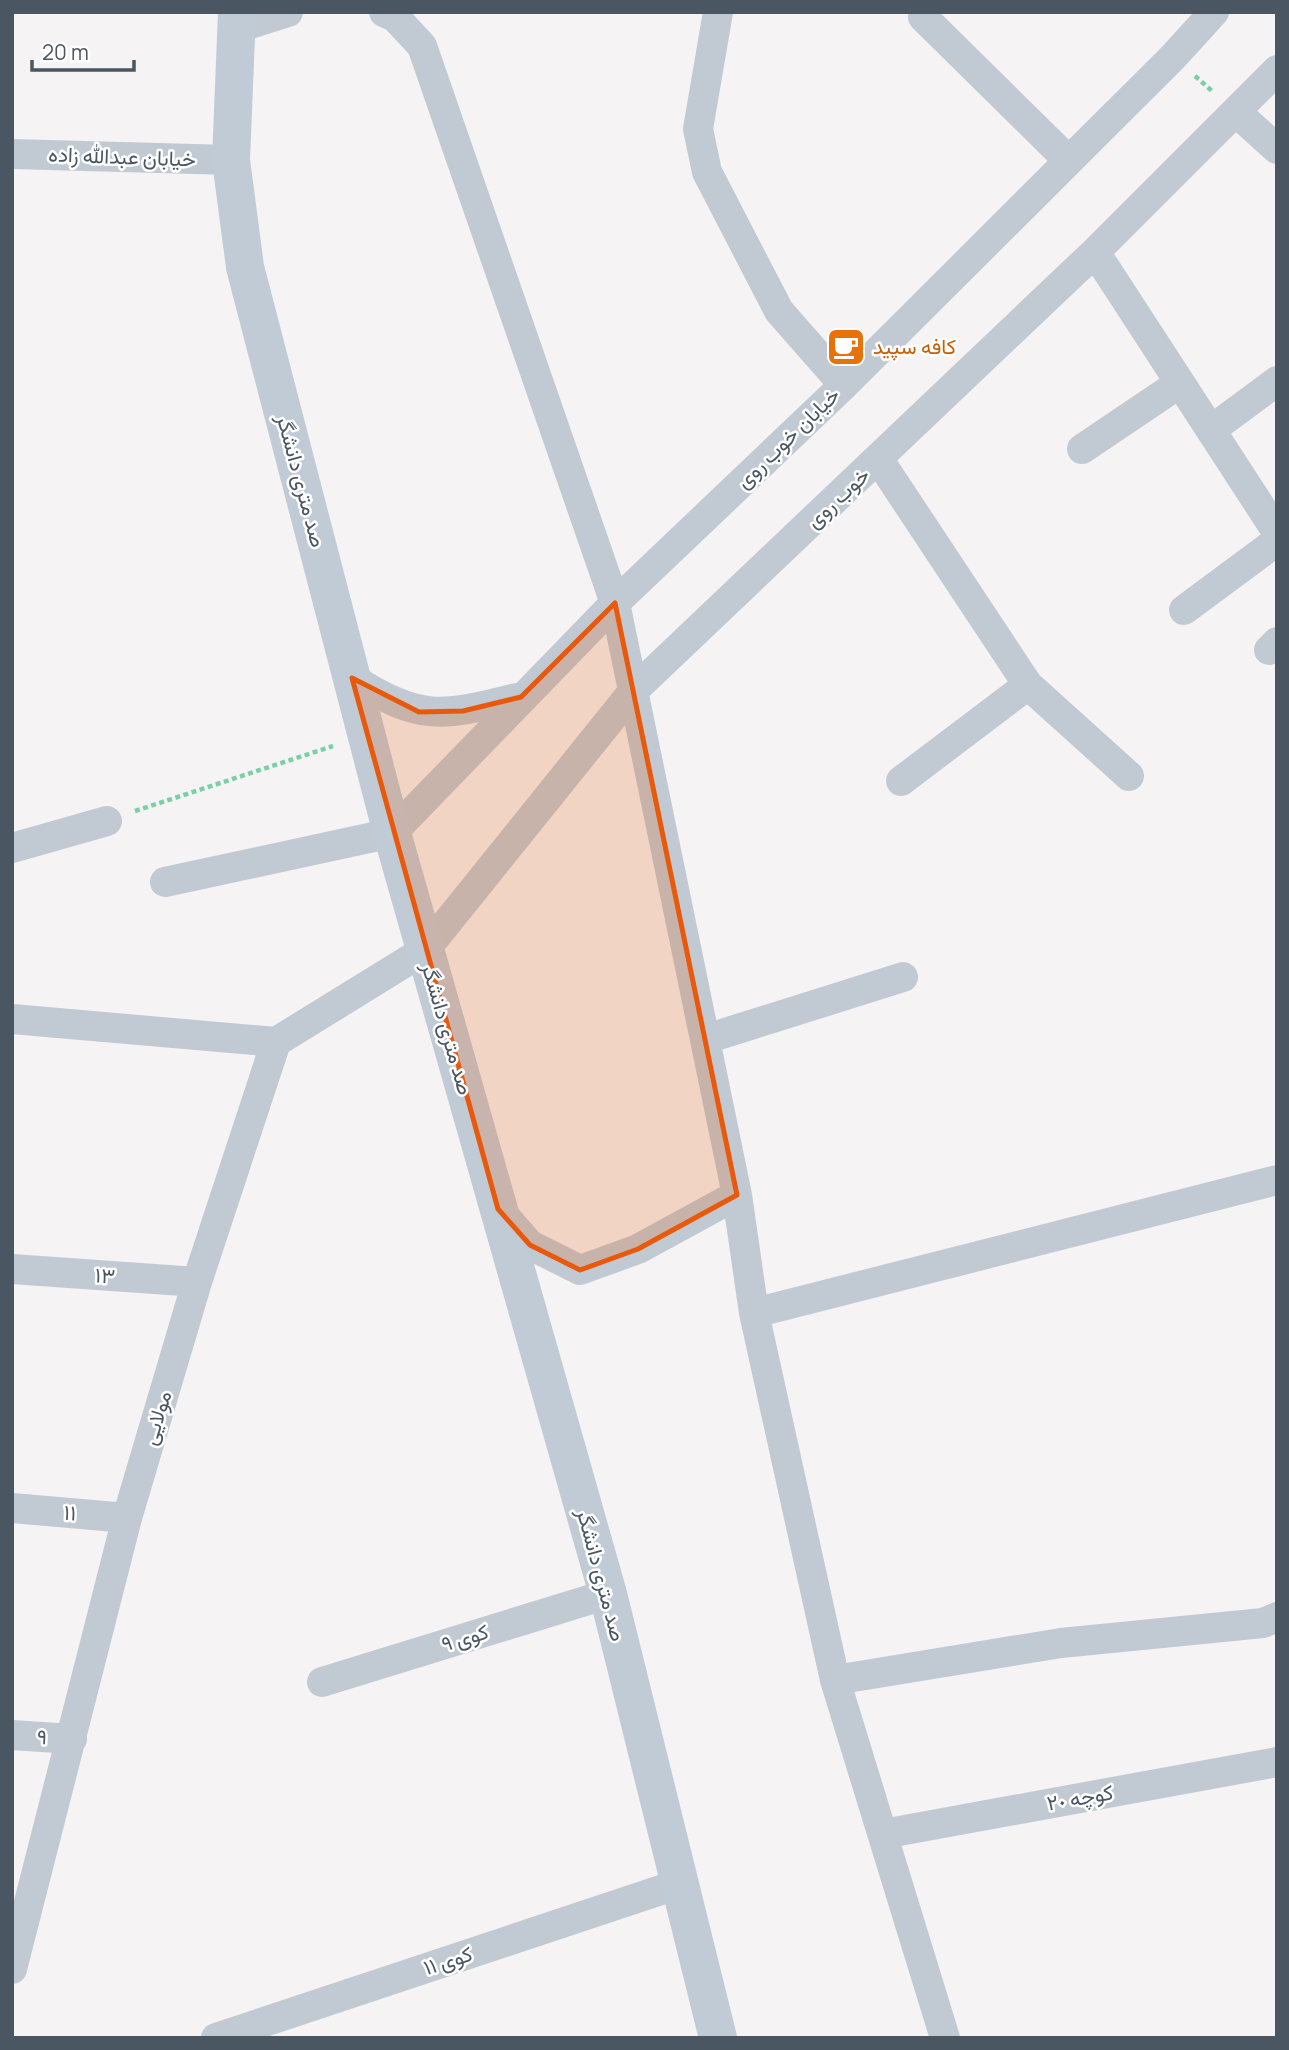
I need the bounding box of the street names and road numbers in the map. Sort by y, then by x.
street label: خیابان عبدالله زاده [48,139,196,173]
street label: خیابان خوب روی [729,381,845,494]
street label: صد متری دانشگر [271,410,333,550]
street label: خوب روی [800,461,875,534]
street label: صد متری دانشگر [415,958,480,1098]
street label: ۱۳ [94,1260,116,1290]
street label: مولایی [135,1387,178,1448]
street label: ۱۱ [63,1498,77,1526]
street label: صد متری دانشگر [571,1504,633,1644]
street label: کوی ۹ [438,1617,492,1657]
street label: ۹ [36,1722,48,1750]
street label: کوچە ٢٠ [1045,1777,1115,1818]
street label: کوی ۱۱ [420,1939,476,1981]

